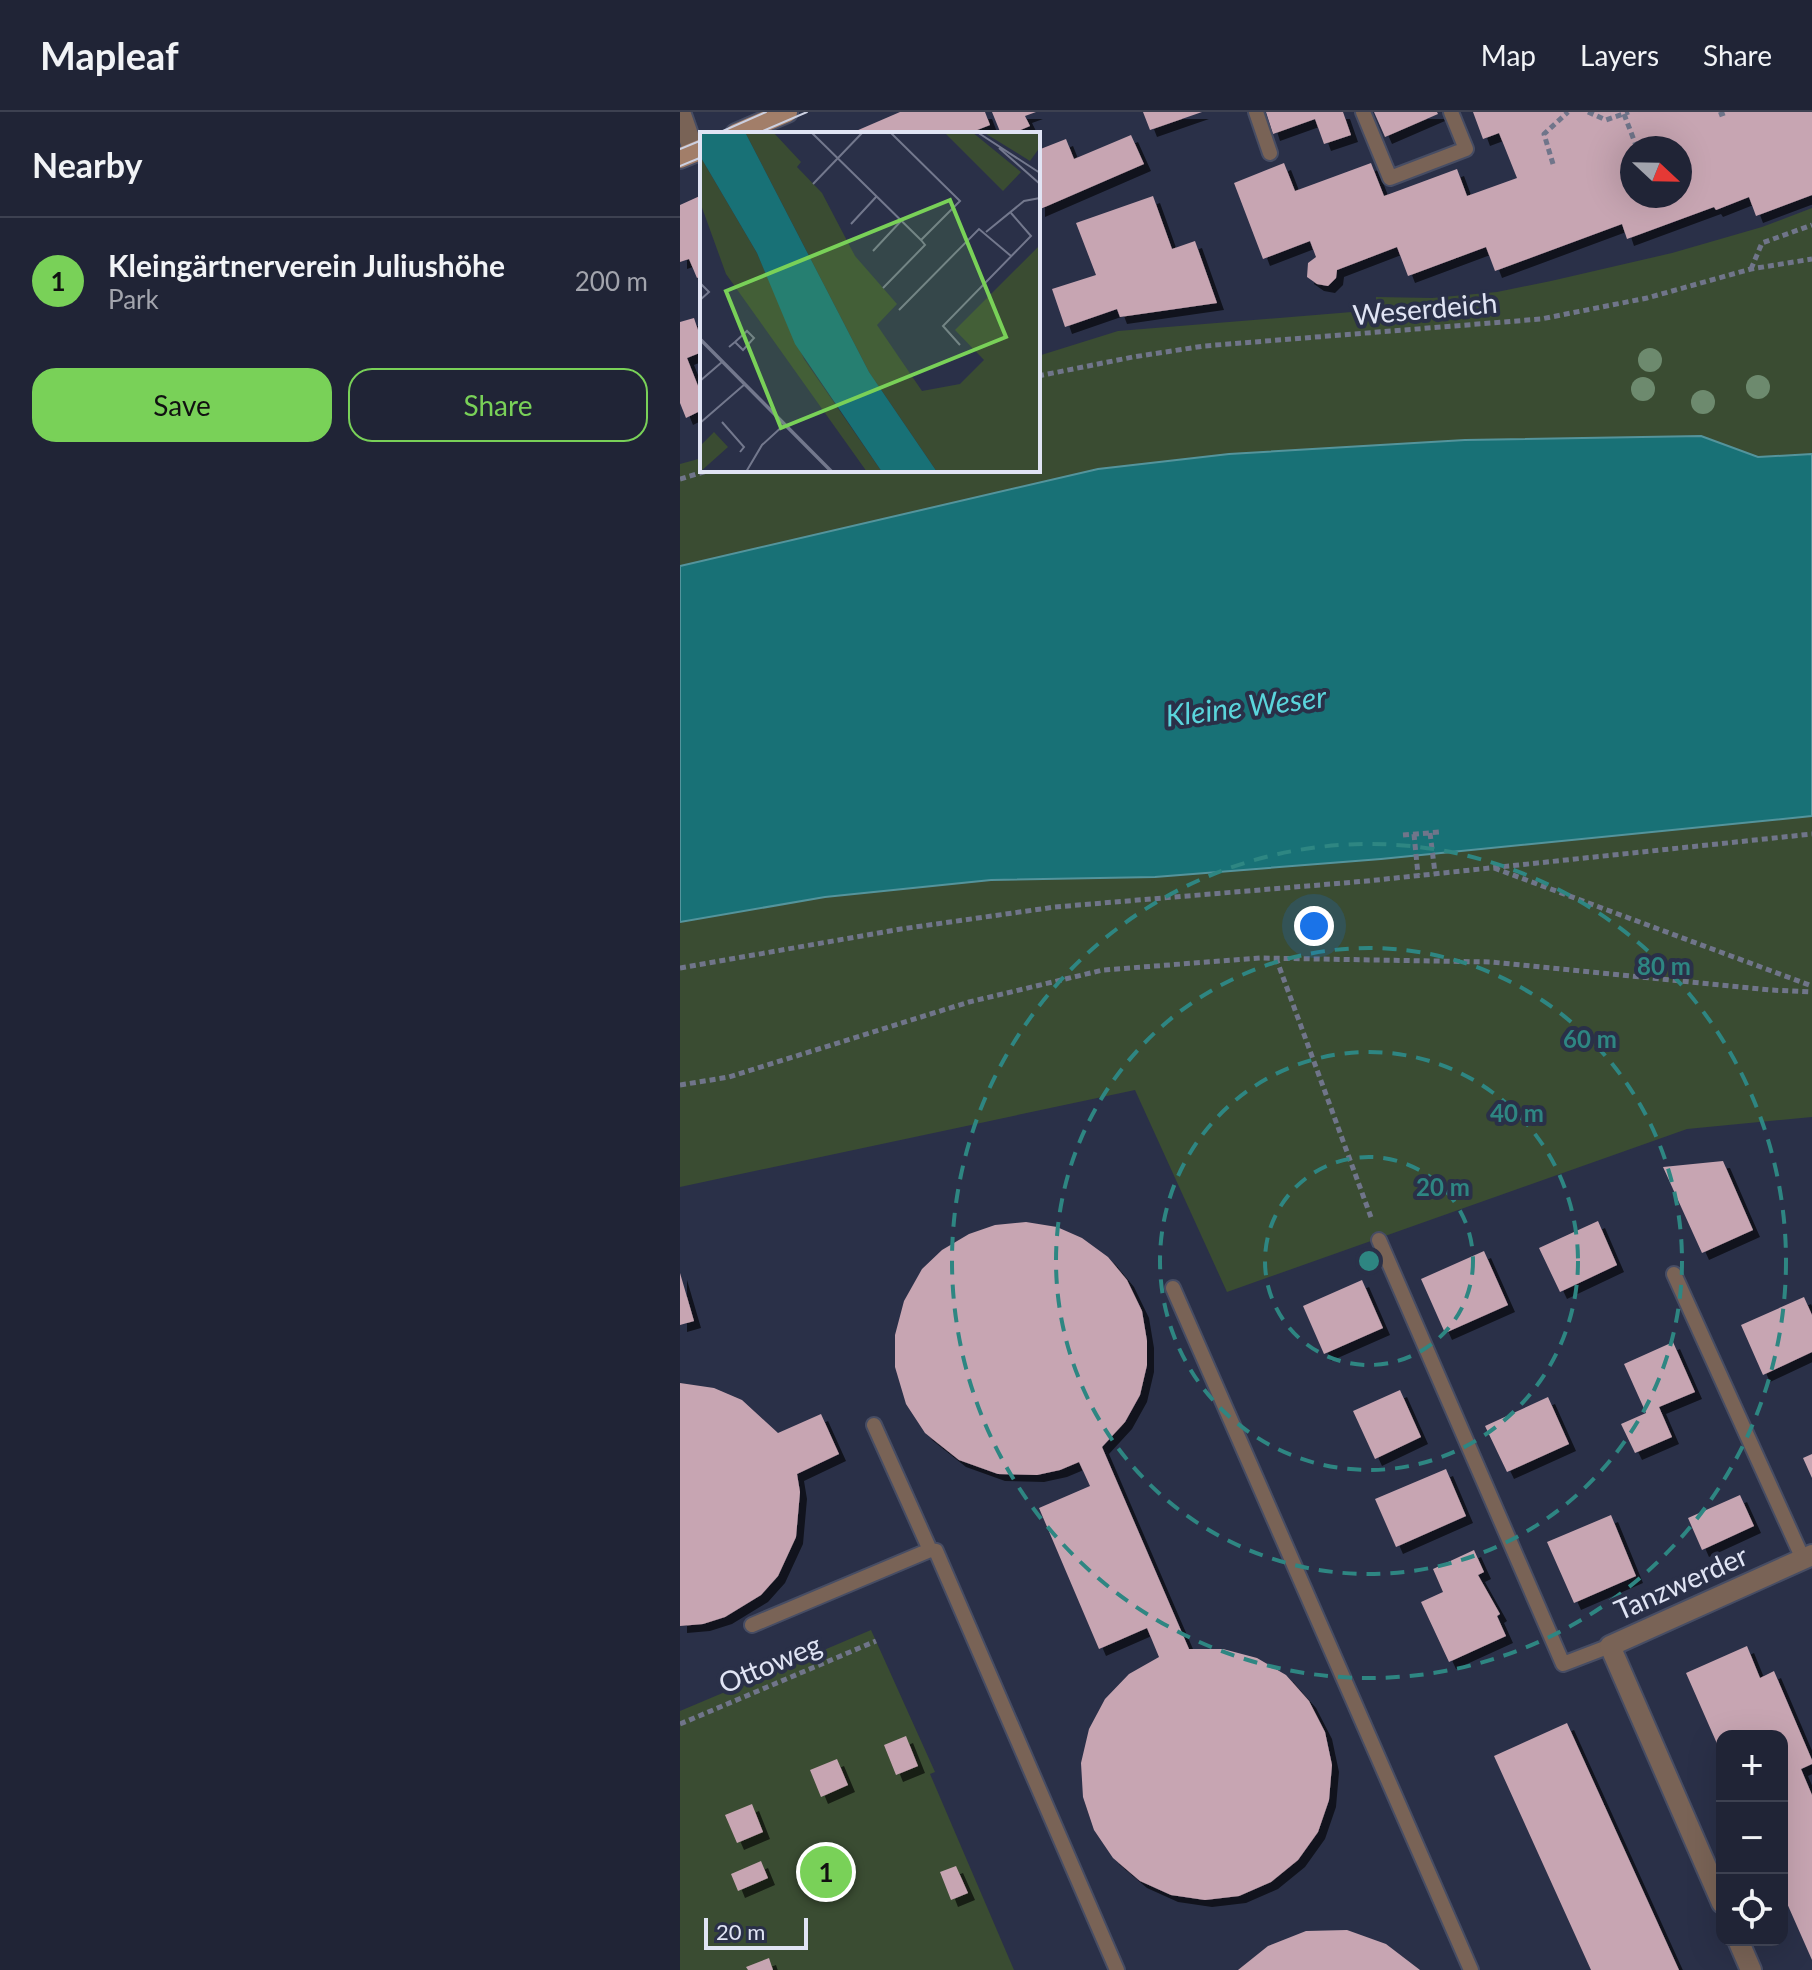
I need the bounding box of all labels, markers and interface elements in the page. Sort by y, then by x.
text: Mapleaf [40,32,179,78]
text: Map [1481,38,1536,72]
text: Layers [1580,38,1659,72]
text: Share [1703,38,1772,72]
inset map [700,132,1040,472]
north arrow [1620,136,1692,208]
text: Nearby [32,144,143,185]
text: Kleingärtnerverein Juliushöhe [108,247,505,283]
text: 1 [50,265,66,297]
text: 200 m [575,265,648,297]
text: Park [108,283,159,315]
street label: Weserdeich [1351,285,1499,331]
button: Save [32,368,332,442]
button: Share [348,368,648,442]
water label: Kleine Weser [1163,677,1329,733]
your location [1294,906,1334,946]
text: 80 m [1637,951,1691,980]
text: 60 m [1563,1024,1617,1053]
text: 40 m [1490,1098,1544,1127]
text: 20 m [1416,1172,1470,1201]
centre of rings [1355,1247,1383,1275]
street label: Tanzwerder [1609,1538,1753,1627]
street label: Ottoweg [713,1626,826,1700]
map controls [1716,1730,1788,1946]
button: + [1716,1730,1788,1802]
button: − [1716,1802,1788,1874]
pin: 1 [800,1842,852,1902]
button: locate [1716,1874,1788,1946]
scale bar [704,1914,808,1950]
text: 20 m [716,1918,765,1945]

